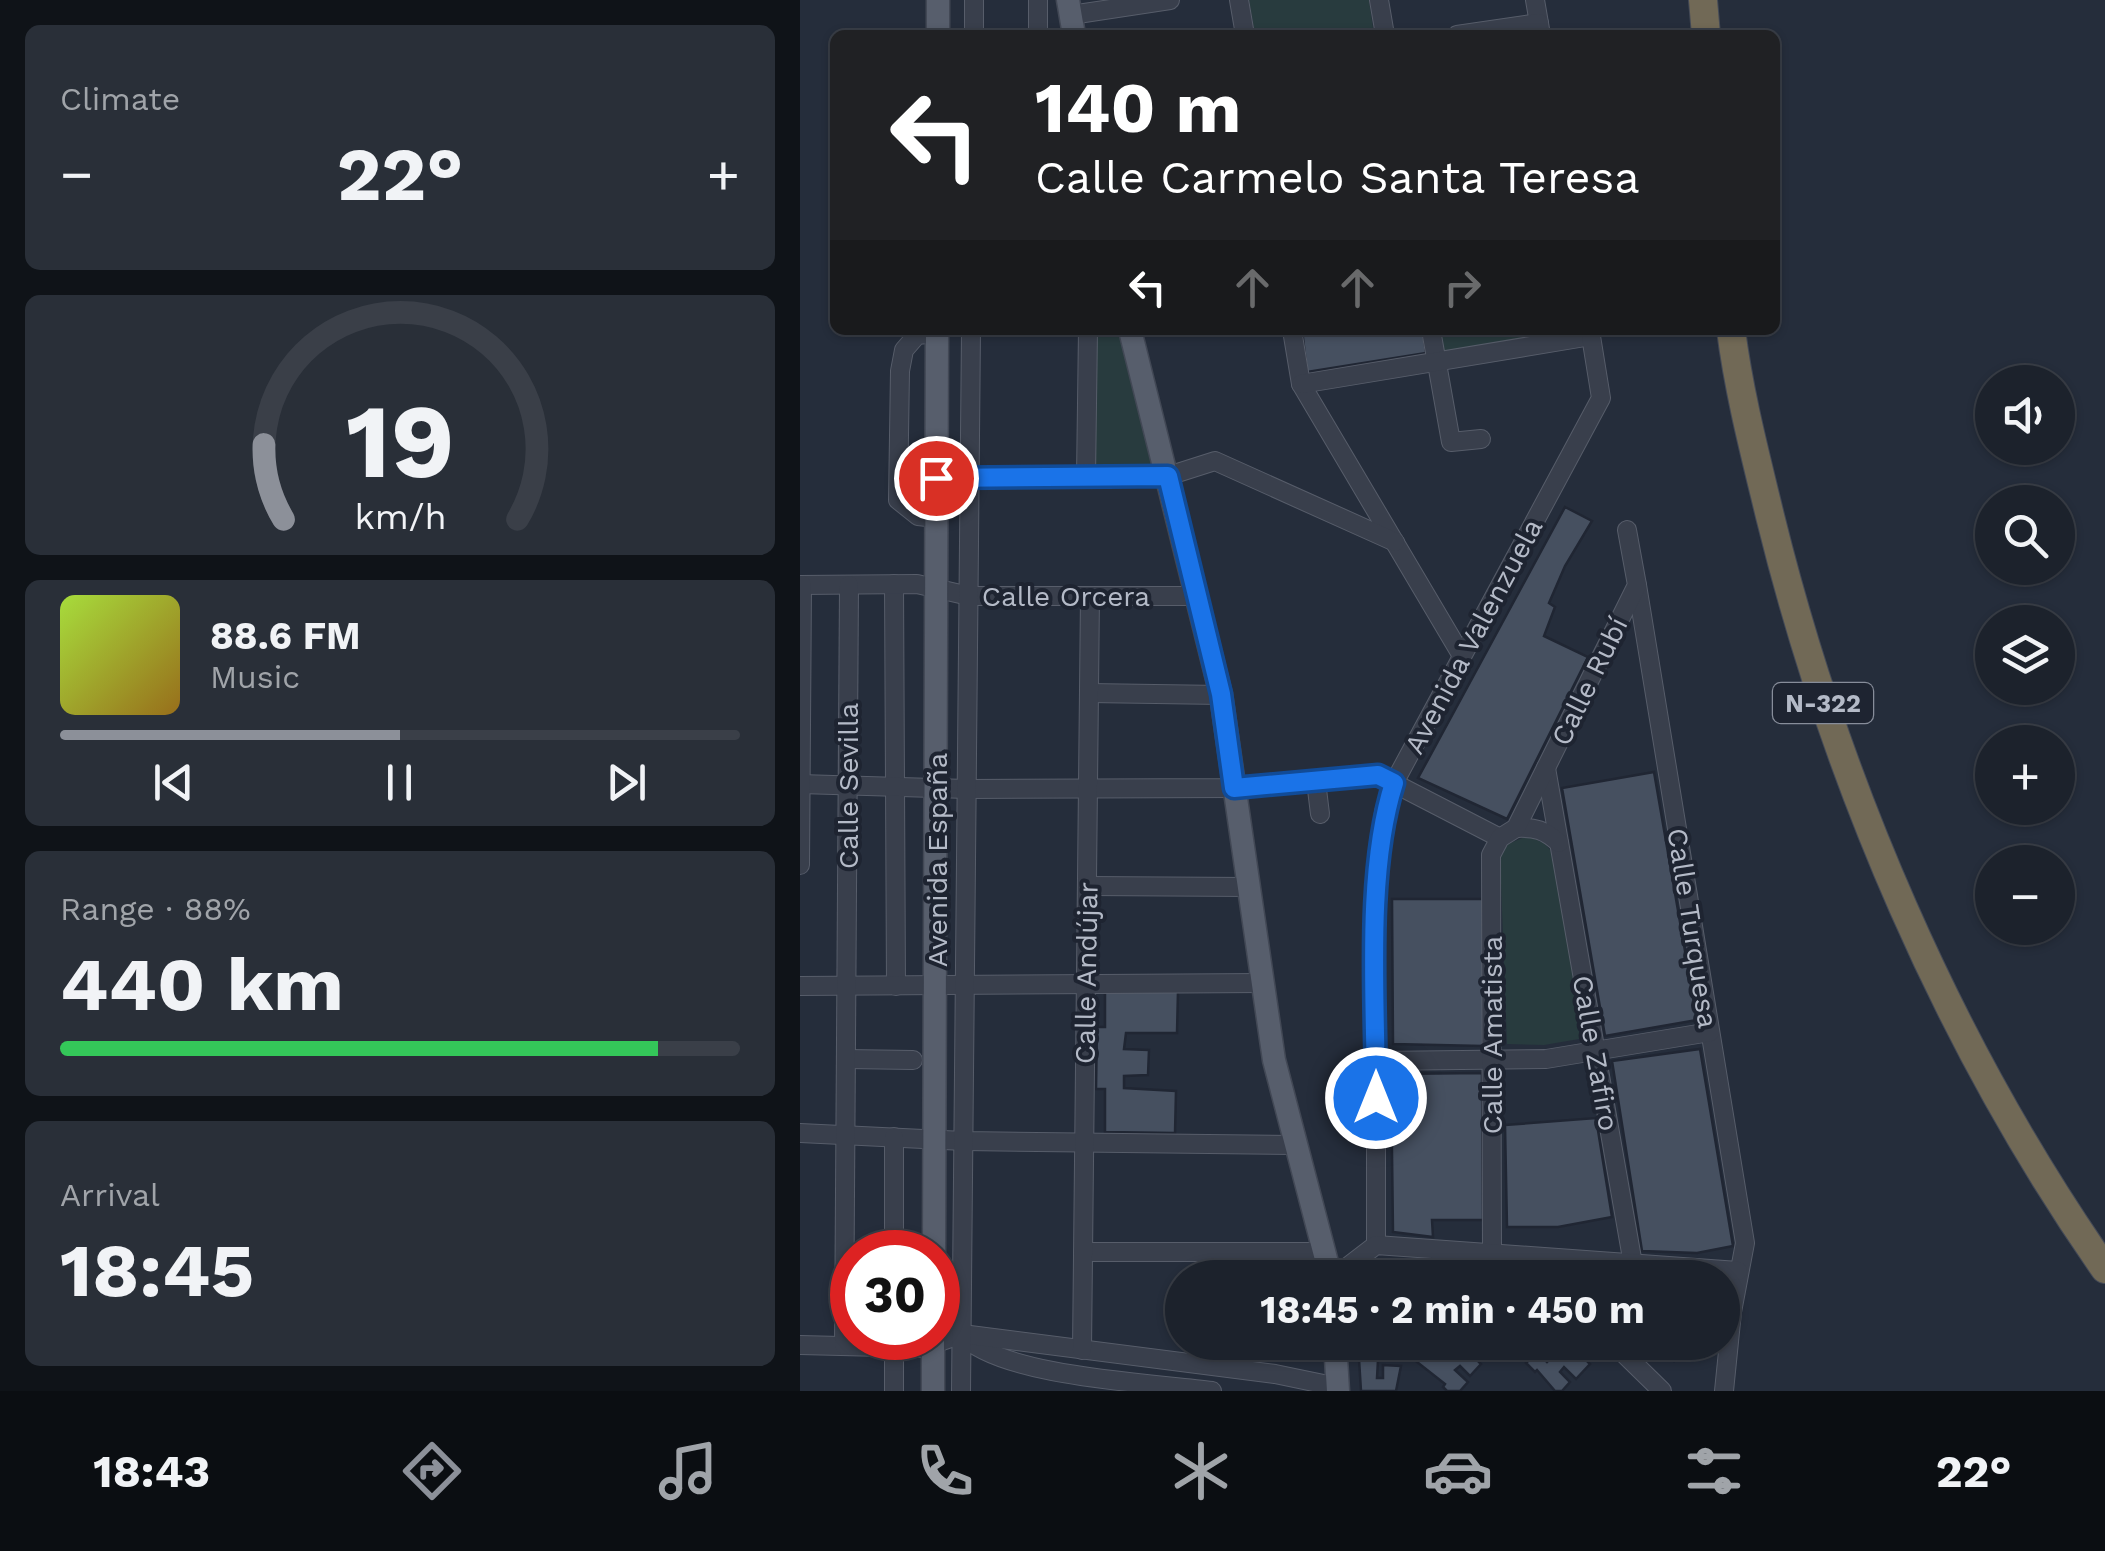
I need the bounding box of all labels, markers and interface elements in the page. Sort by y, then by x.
text: 140 m [1035,67,1241,149]
icon: left [870,70,1000,200]
text: Climate [60,80,180,118]
text: 22° [337,130,463,218]
text: − [60,142,93,206]
text: + [707,142,740,206]
text: Calle Carmelo Santa Teresa [1035,151,1640,204]
icon: left [1120,260,1175,315]
icon: ahead [1225,260,1280,315]
icon: ahead [1330,260,1385,315]
icon: right [1435,260,1490,315]
map controls [1975,365,2075,945]
button: sound [1975,365,2075,465]
text: 19 [346,380,454,502]
pin [894,436,979,521]
icon: arrive [909,451,964,506]
button: search [1975,485,2075,585]
text: km/h [354,496,446,538]
street label: Avenida Valenzuela [1397,513,1549,759]
street label: Calle Orcera [982,580,1150,613]
button: layers [1975,605,2075,705]
street label: Calle Rubí [1544,612,1635,751]
text: 88.6 FM [210,614,361,658]
text: Music [210,658,300,696]
road number: N-322 [1773,683,1873,723]
street label: Calle Sevilla [832,703,865,869]
button: + [1975,725,2075,825]
street label: Avenida España [921,753,954,967]
icon: previous [146,755,201,810]
icon: pause [372,755,427,810]
icon: next [599,755,654,810]
street label: Calle Turquesa [1660,826,1725,1031]
button: − [1975,845,2075,945]
street label: Calle Andújar [1068,882,1105,1064]
text: Range · 88% [60,890,251,928]
street label: Calle Amatista [1476,935,1509,1134]
text: 440 km [60,940,344,1028]
street label: Calle Zafiro [1566,973,1625,1133]
position arrow [1324,1046,1428,1150]
text: Arrival [60,1176,160,1214]
text: 18:45 [60,1226,254,1314]
speed limit sign: 30 [830,1230,960,1360]
text: 18:45 · 2 min · 450 m [1260,1288,1645,1332]
icon: directions [397,1436,467,1506]
icon: music [653,1436,723,1506]
icon: phone [910,1436,980,1506]
icon: climate [1166,1436,1236,1506]
icon: car [1423,1436,1493,1506]
icon: filters [1679,1436,1749,1506]
text: 18:43 [93,1445,210,1498]
text: 22° [1936,1445,2012,1498]

